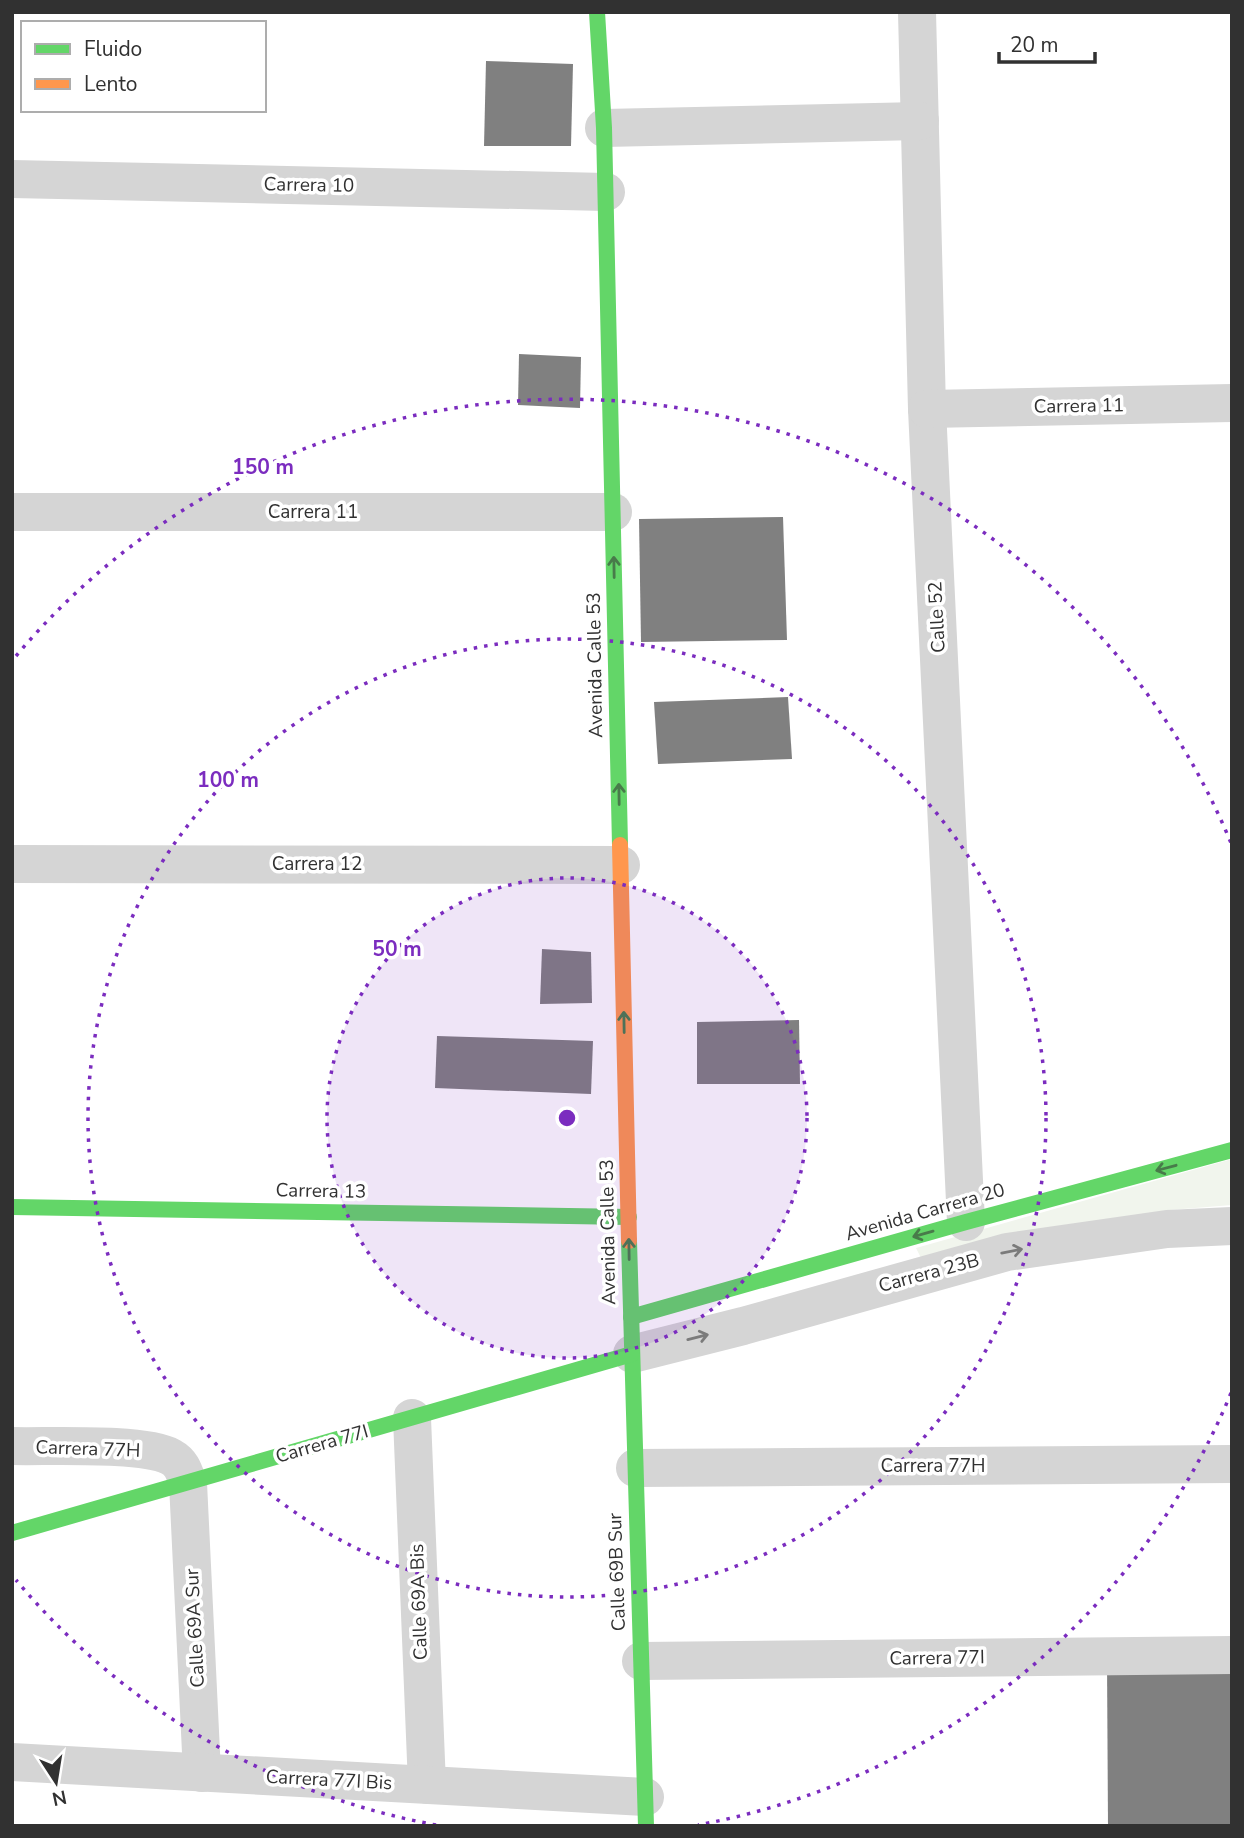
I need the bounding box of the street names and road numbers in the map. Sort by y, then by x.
street label: Carrera 10 [263,171,355,199]
street label: Carrera 11 [1033,392,1125,420]
street label: Carrera 11 [268,499,358,525]
street label: Calle 52 [922,581,952,653]
street label: Avenida Calle 53 [581,592,609,738]
street label: Carrera 12 [272,851,362,877]
street label: Avenida Calle 53 [594,1159,622,1305]
street label: Carrera 13 [275,1177,367,1205]
street label: Avenida Carrera 20 [842,1177,1008,1247]
street label: Carrera 23B [876,1247,982,1299]
street label: Carrera 77I [273,1418,371,1470]
street label: Carrera 77H [35,1434,141,1464]
street label: Carrera 77H [880,1453,986,1479]
street label: Calle 69B Sur [602,1512,632,1632]
street label: Calle 69A Bis [404,1543,434,1661]
street label: Calle 69A Sur [179,1568,211,1688]
street label: Carrera 77I [889,1644,985,1672]
street label: Carrera 77I Bis [265,1764,393,1796]

